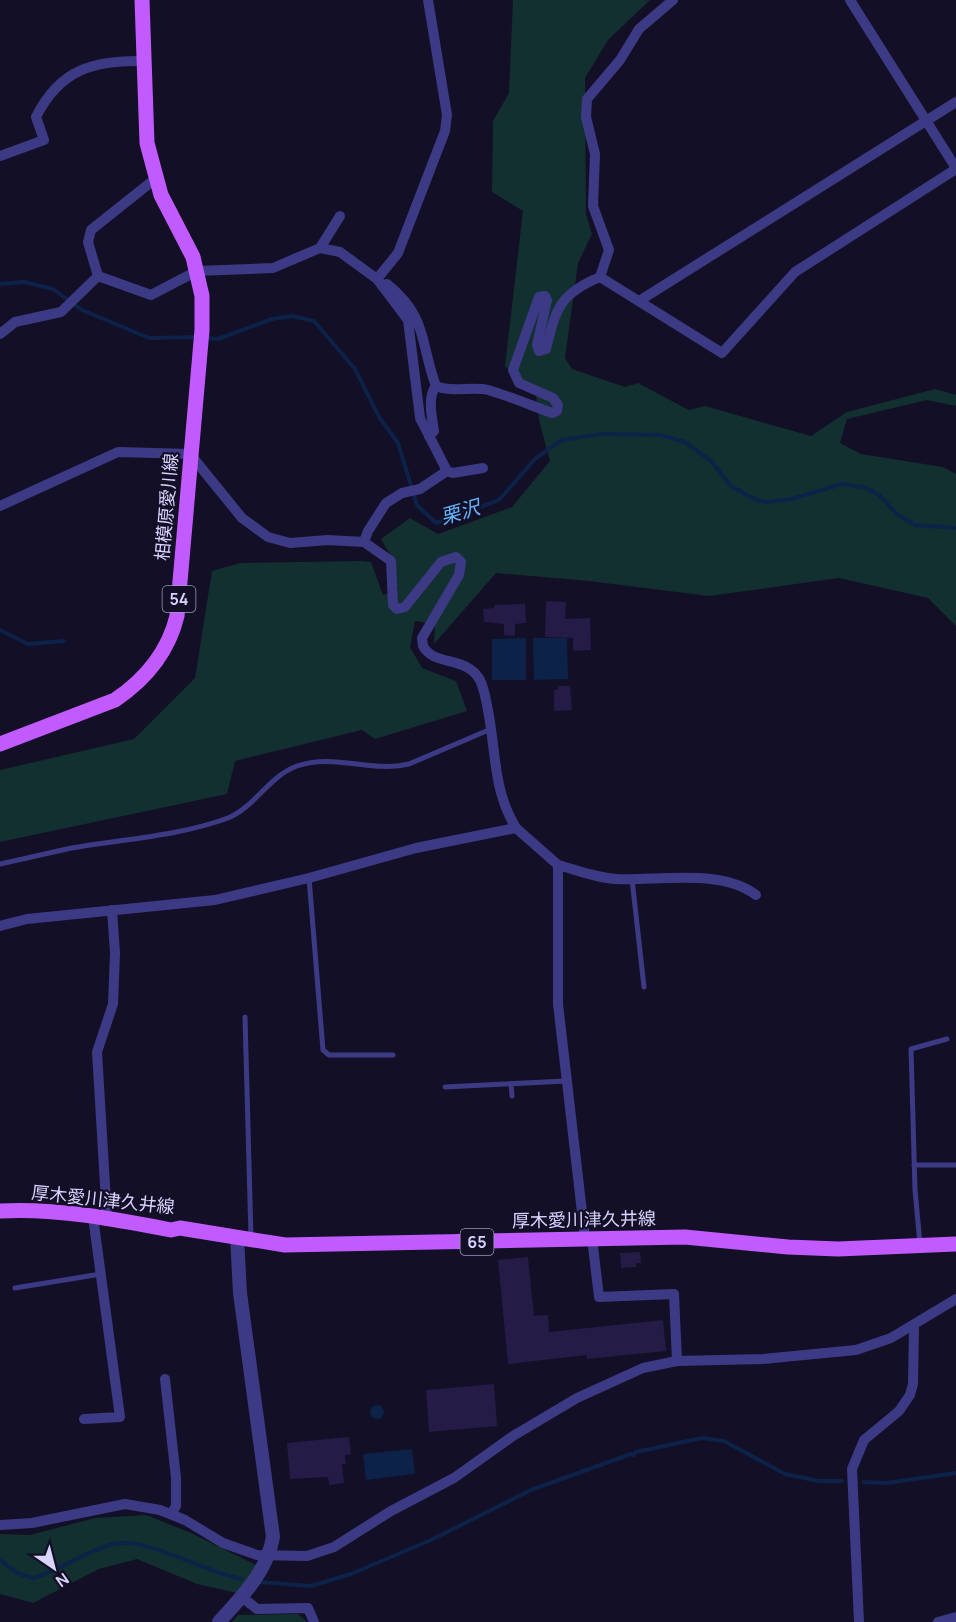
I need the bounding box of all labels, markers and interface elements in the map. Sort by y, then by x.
street label: 相模原愛川線 [149,452,183,562]
water label: 栗沢 [437,492,486,530]
road number: 54 [162,586,195,612]
street label: 厚木愛川津久井線 [30,1180,176,1218]
street label: 厚木愛川津久井線 [512,1206,656,1232]
road number: 65 [460,1229,494,1255]
north arrow [24,1538,84,1598]
text: N [52,1568,74,1593]

